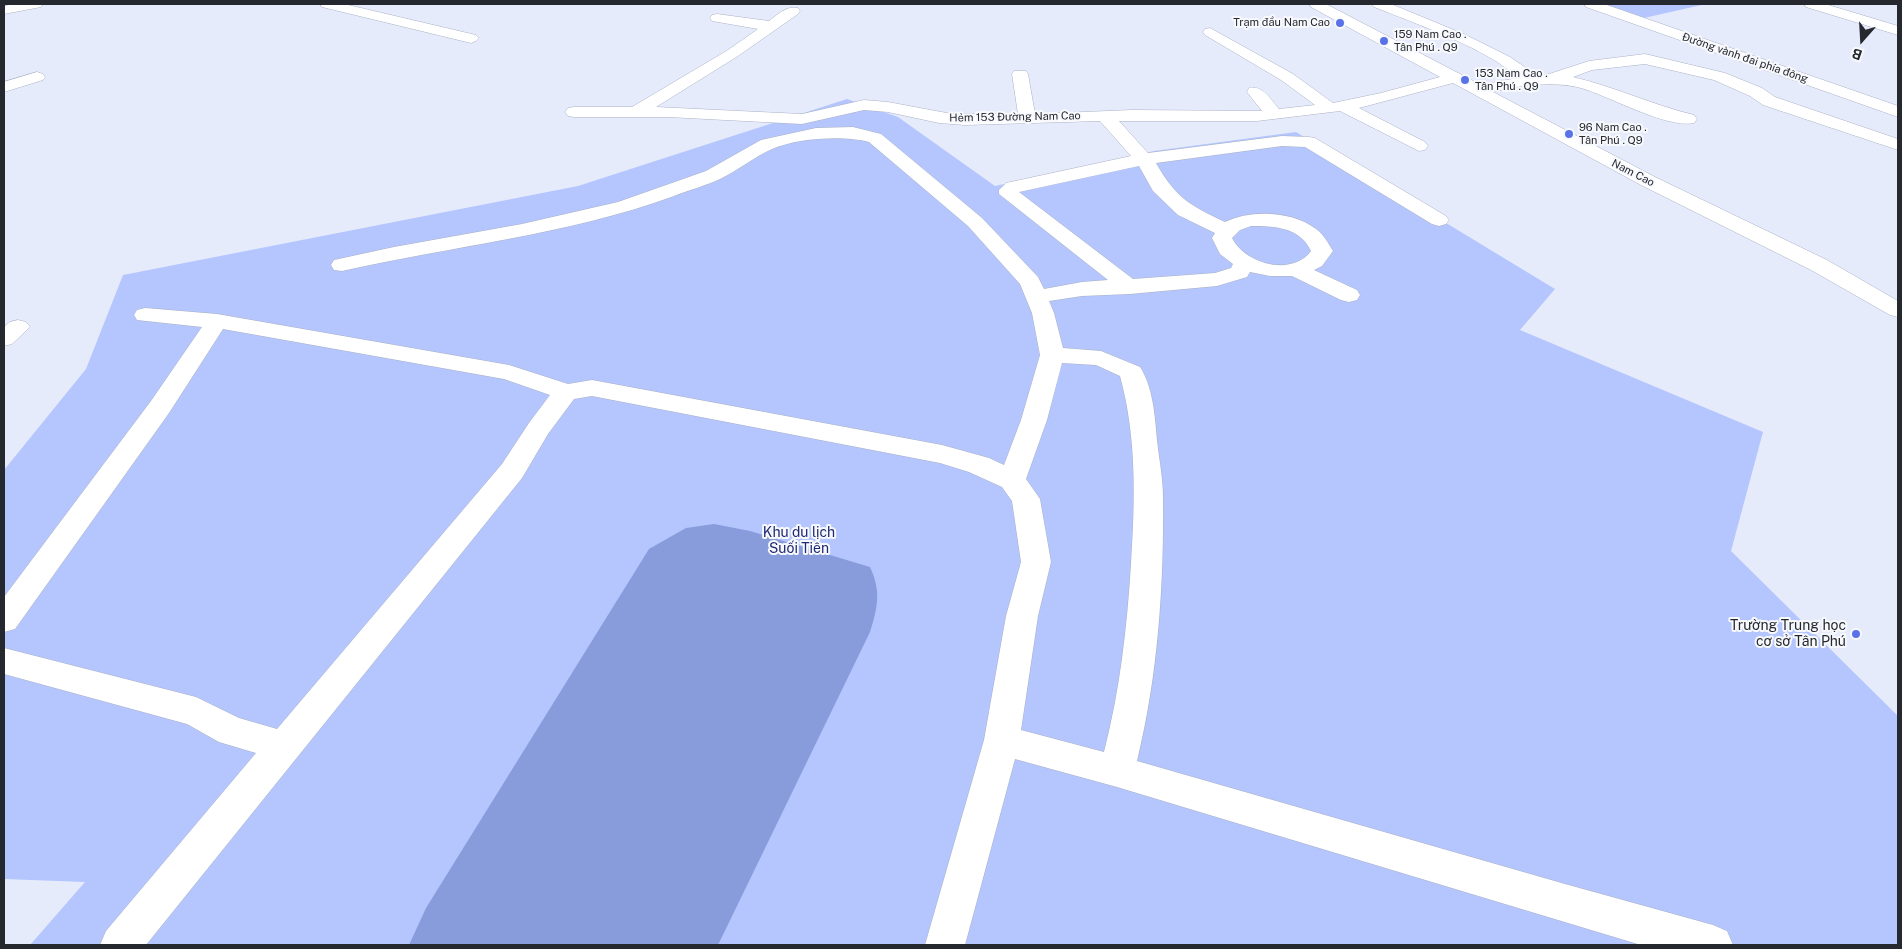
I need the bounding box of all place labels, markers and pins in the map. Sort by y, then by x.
place label: Trạm đầu Nam Cao [1233,16,1330,30]
marker: Trạm đầu Nam Cao [1334,17,1346,29]
place label: 159 Nam Cao . Tân Phú . Q9 [1394,28,1467,54]
marker: 159 Nam Cao . Tân Phú . Q9 [1378,35,1390,47]
place label: 153 Nam Cao . Tân Phú . Q9 [1475,67,1548,93]
marker: 153 Nam Cao . Tân Phú . Q9 [1459,74,1471,86]
place label: 96 Nam Cao . Tân Phú . Q9 [1579,121,1647,147]
marker: 96 Nam Cao . Tân Phú . Q9 [1563,128,1575,140]
place label: Trường Trung học cơ sở Tân Phú [1730,618,1846,650]
marker: Trường Trung học cơ sở Tân Phú [1850,628,1862,640]

